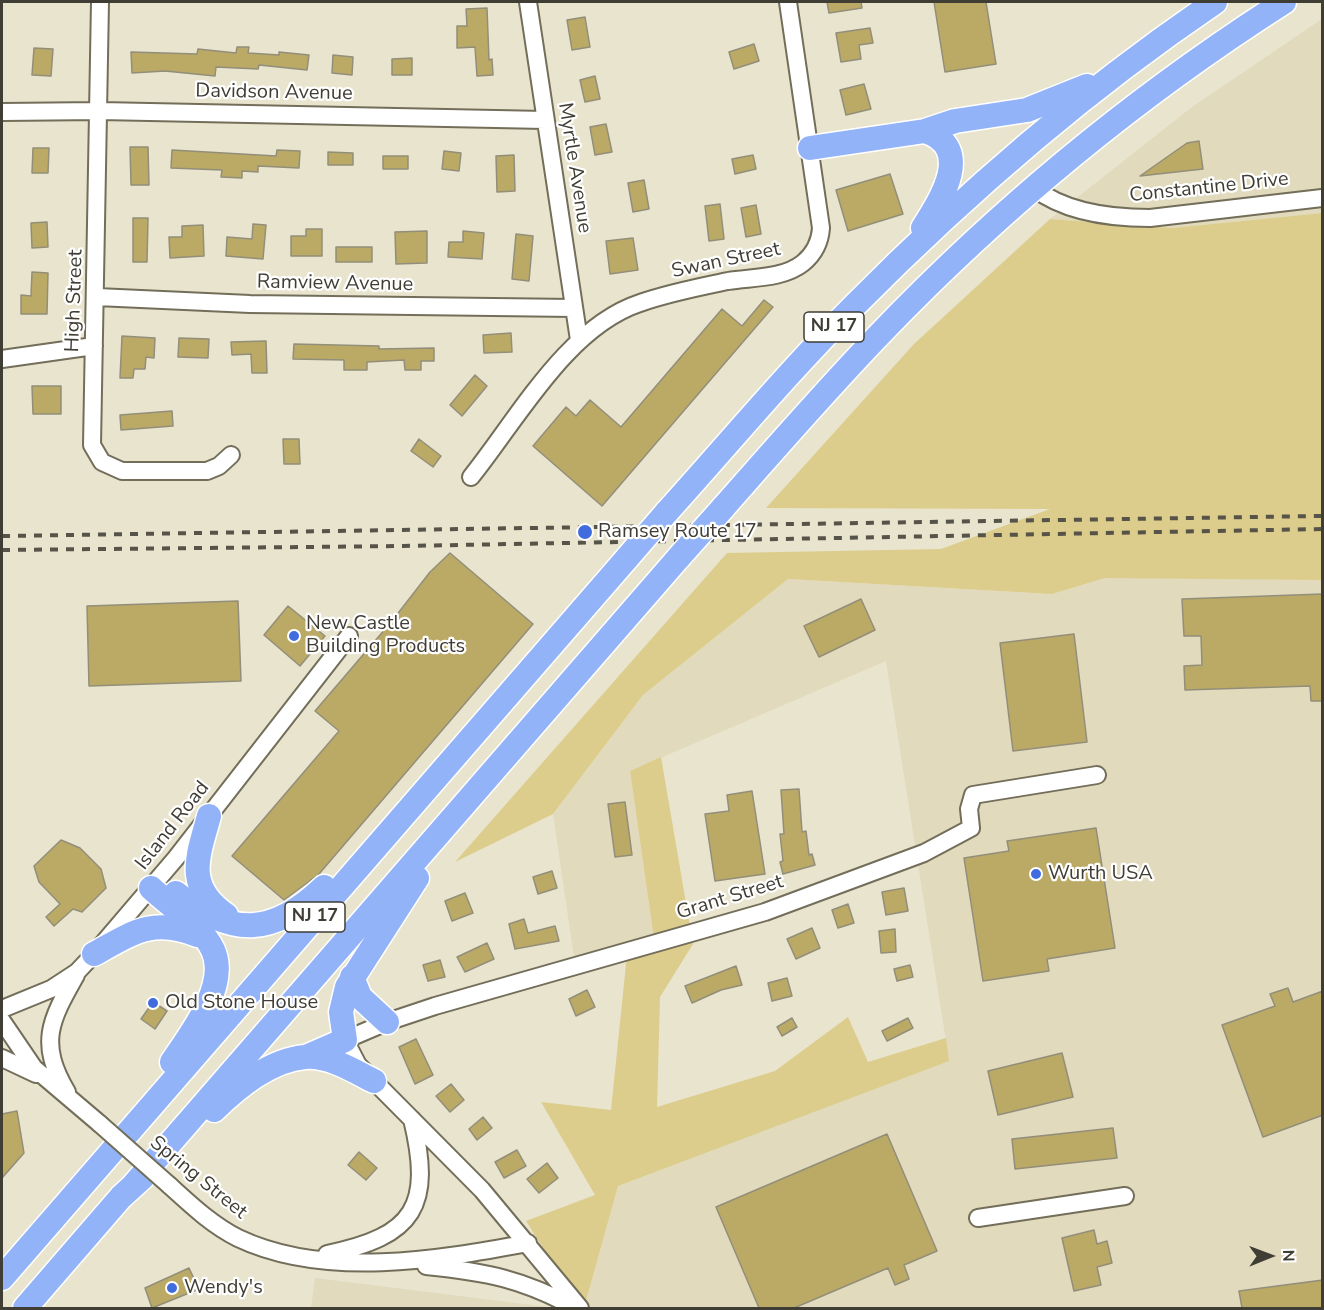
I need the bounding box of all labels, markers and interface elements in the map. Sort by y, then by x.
street label: Davidson Avenue [195,80,353,106]
street label: Myrtle Avenue [552,101,596,235]
street label: Constantine Drive [1128,168,1290,208]
street label: Swan Street [669,238,783,284]
street label: High Street [61,249,89,353]
street label: Ramview Avenue [257,271,413,297]
road number: NJ 17 [804,312,864,342]
place label: Ramsey Route 17 [598,520,757,544]
marker: Ramsey Route 17 [576,523,594,541]
place label: New Castle Building Products [306,612,465,659]
marker: New Castle Building Products [287,629,301,643]
street label: Island Road [131,777,215,875]
place label: Wurth USA [1048,862,1153,886]
marker: Wurth USA [1029,867,1043,881]
street label: Grant Street [674,870,786,926]
road number: NJ 17 [285,902,345,932]
place label: Old Stone House [165,991,318,1015]
marker: Old Stone House [146,996,160,1010]
street label: Spring Street [144,1131,252,1225]
north arrow [1240,1226,1300,1286]
text: N [1277,1250,1299,1262]
place label: Wendy's [184,1276,263,1300]
marker: Wendy's [165,1281,179,1295]

